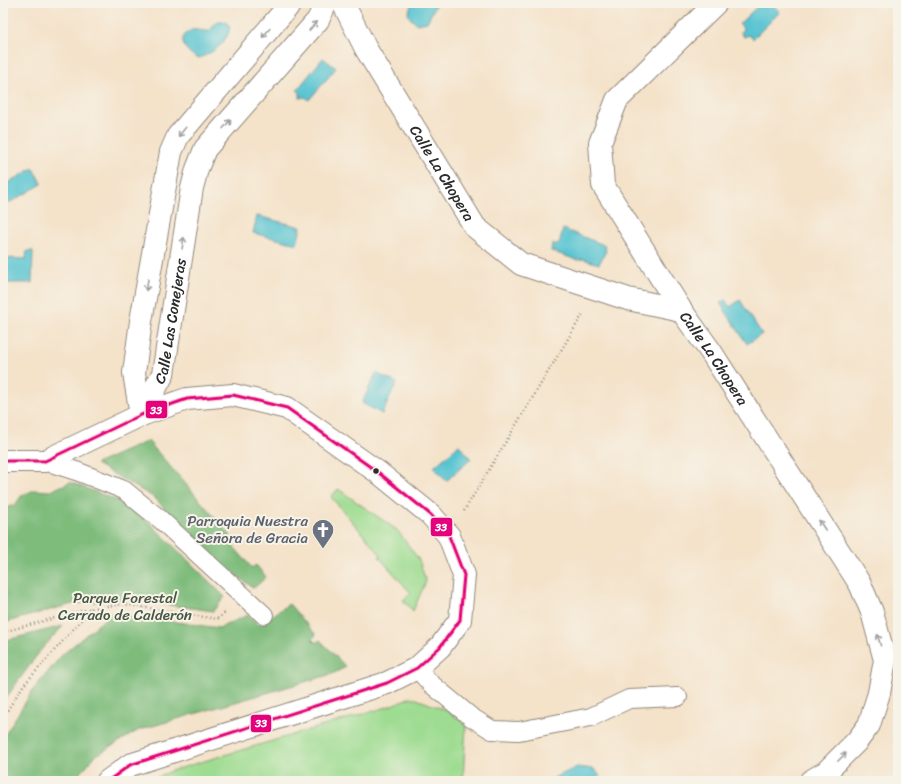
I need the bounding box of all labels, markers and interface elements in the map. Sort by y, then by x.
one-way arrow [308,21,317,32]
one-way arrow [262,27,271,37]
one-way arrow [222,119,231,129]
street label: Calle La Chopera [402,120,482,227]
one-way arrow [178,127,187,137]
one-way arrow [179,237,187,250]
street label: Calle Las Conejeras [147,256,194,389]
one-way arrow [143,278,151,291]
street label: Calle La Chopera [673,306,756,411]
line badge: 33 [145,400,168,419]
text: 33 [149,401,163,420]
unlabelled marker [371,466,381,476]
place label: Parroquia Nuestra Señora de Gracia [187,508,308,551]
church icon: Parroquia Nuestra Señora de Gracia [310,517,336,550]
line badge: 33 [430,517,453,537]
text: 33 [434,518,448,537]
one-way arrow [818,519,826,530]
park label: Parque Forestal Cerrado de Calderón [58,585,192,628]
one-way arrow [875,634,883,647]
line badge: 33 [250,714,272,733]
text: 33 [254,714,268,733]
one-way arrow [837,752,847,762]

